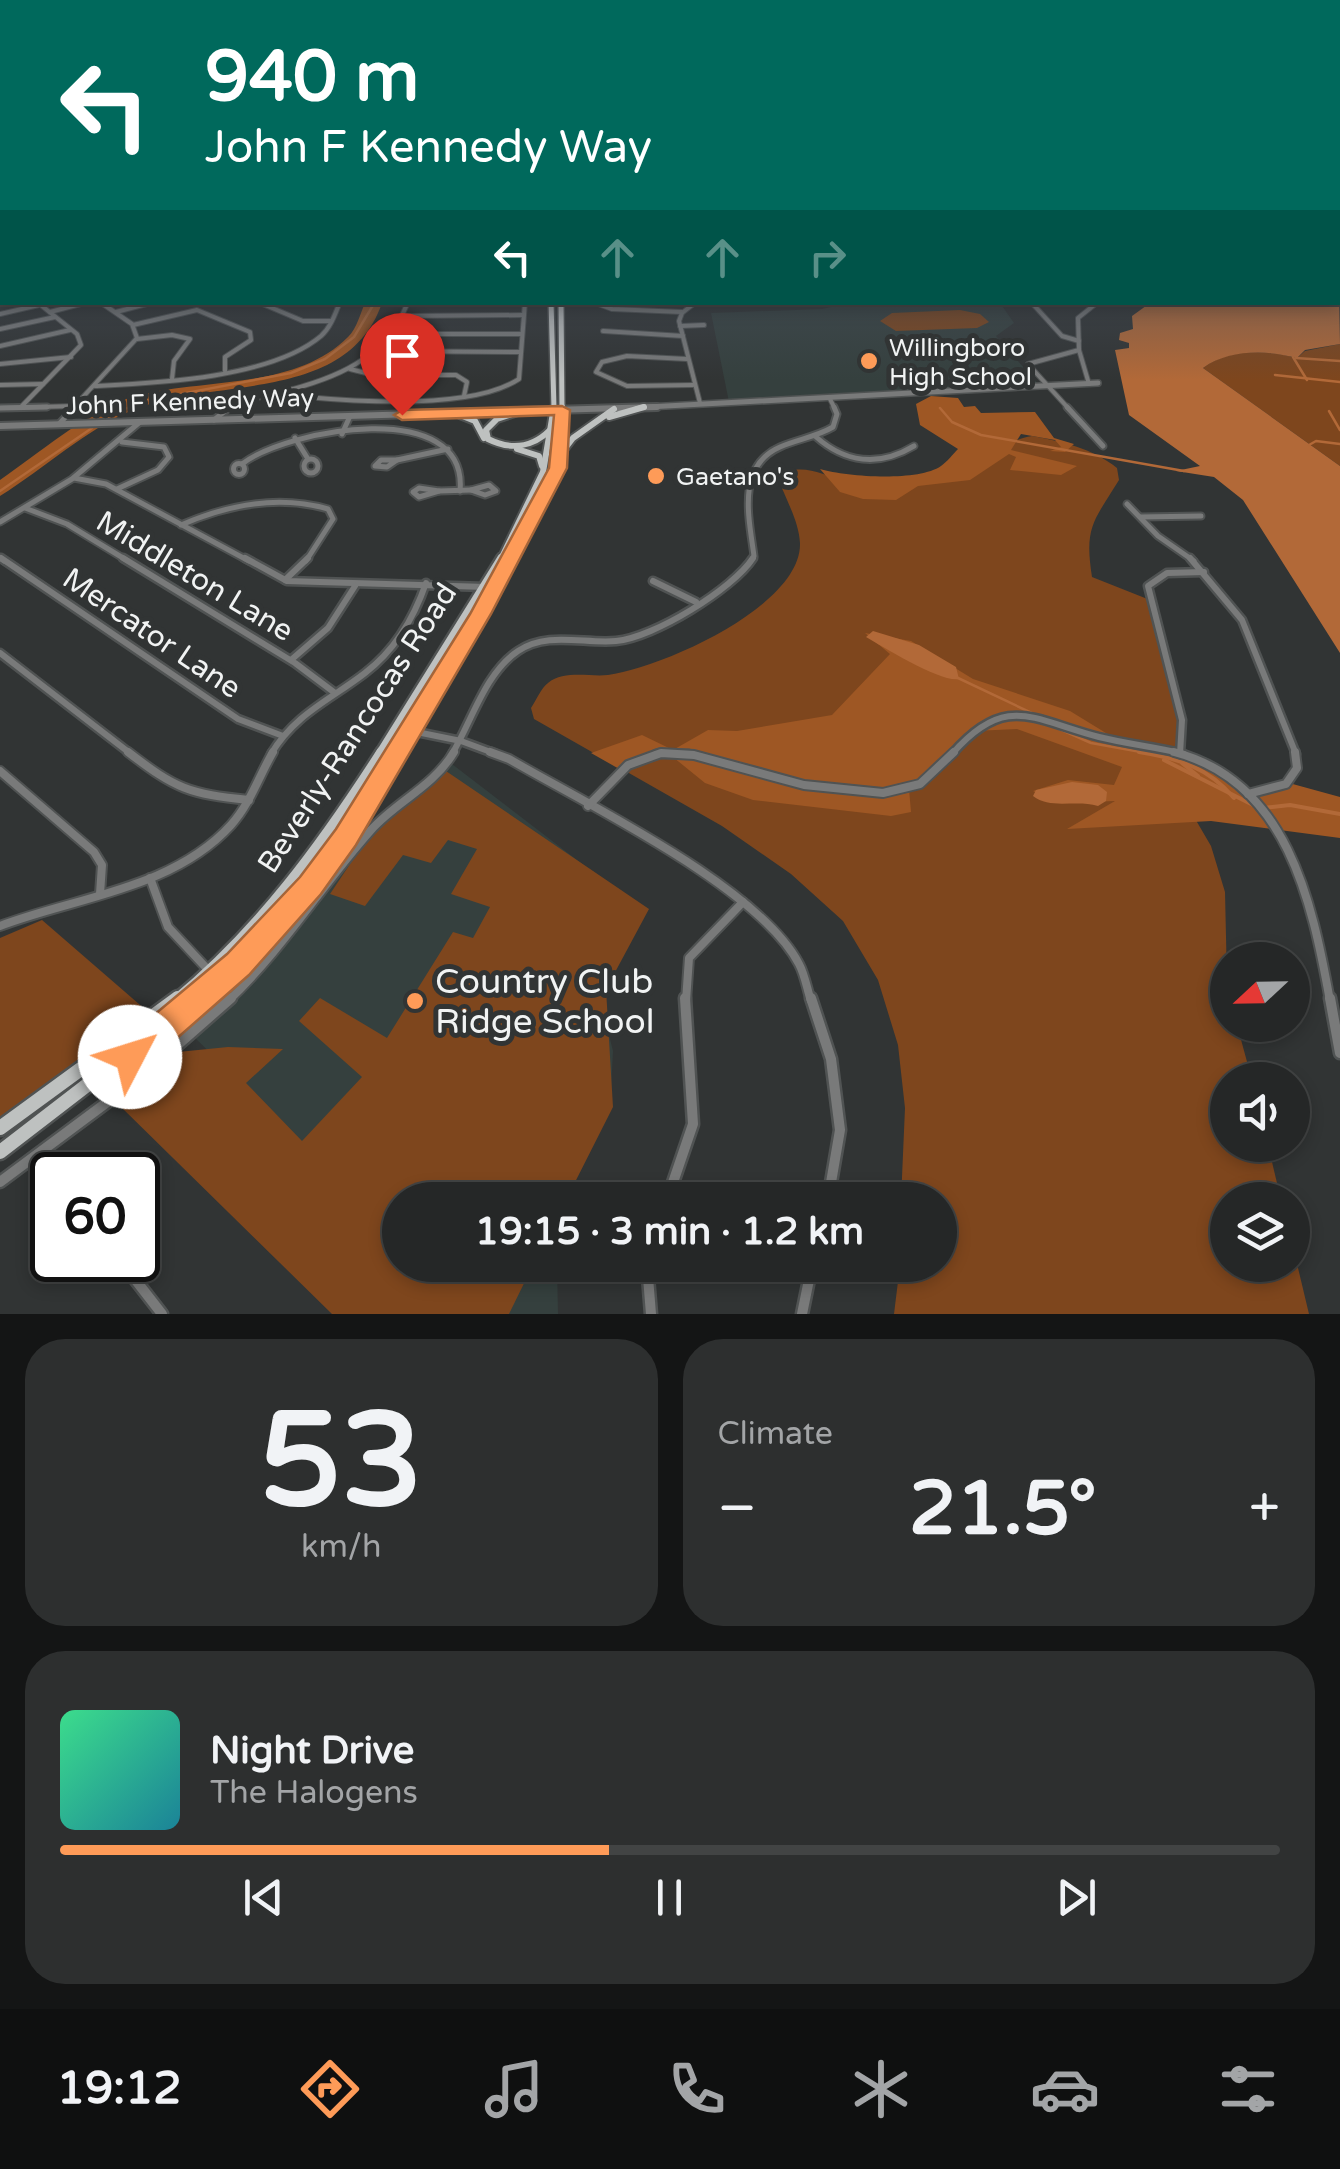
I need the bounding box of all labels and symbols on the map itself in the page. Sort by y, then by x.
pin [360,313,445,416]
place label: Willingboro High School [889,333,1032,392]
marker: Willingboro High School [858,350,880,372]
street label: John F Kennedy Way [65,383,315,421]
place label: Gaetano's [676,462,794,492]
marker: Gaetano's [645,465,667,487]
street label: Middleton Lane [89,503,300,650]
street label: Mercator Lane [55,560,248,707]
street label: Beverly-Rancocas Road [250,576,465,880]
north arrow [1210,942,1310,1042]
place label: Country Club Ridge School [435,961,655,1043]
marker: Country Club Ridge School [404,990,426,1012]
position arrow [78,1005,182,1109]
speed limit sign: 60 [30,1152,160,1282]

